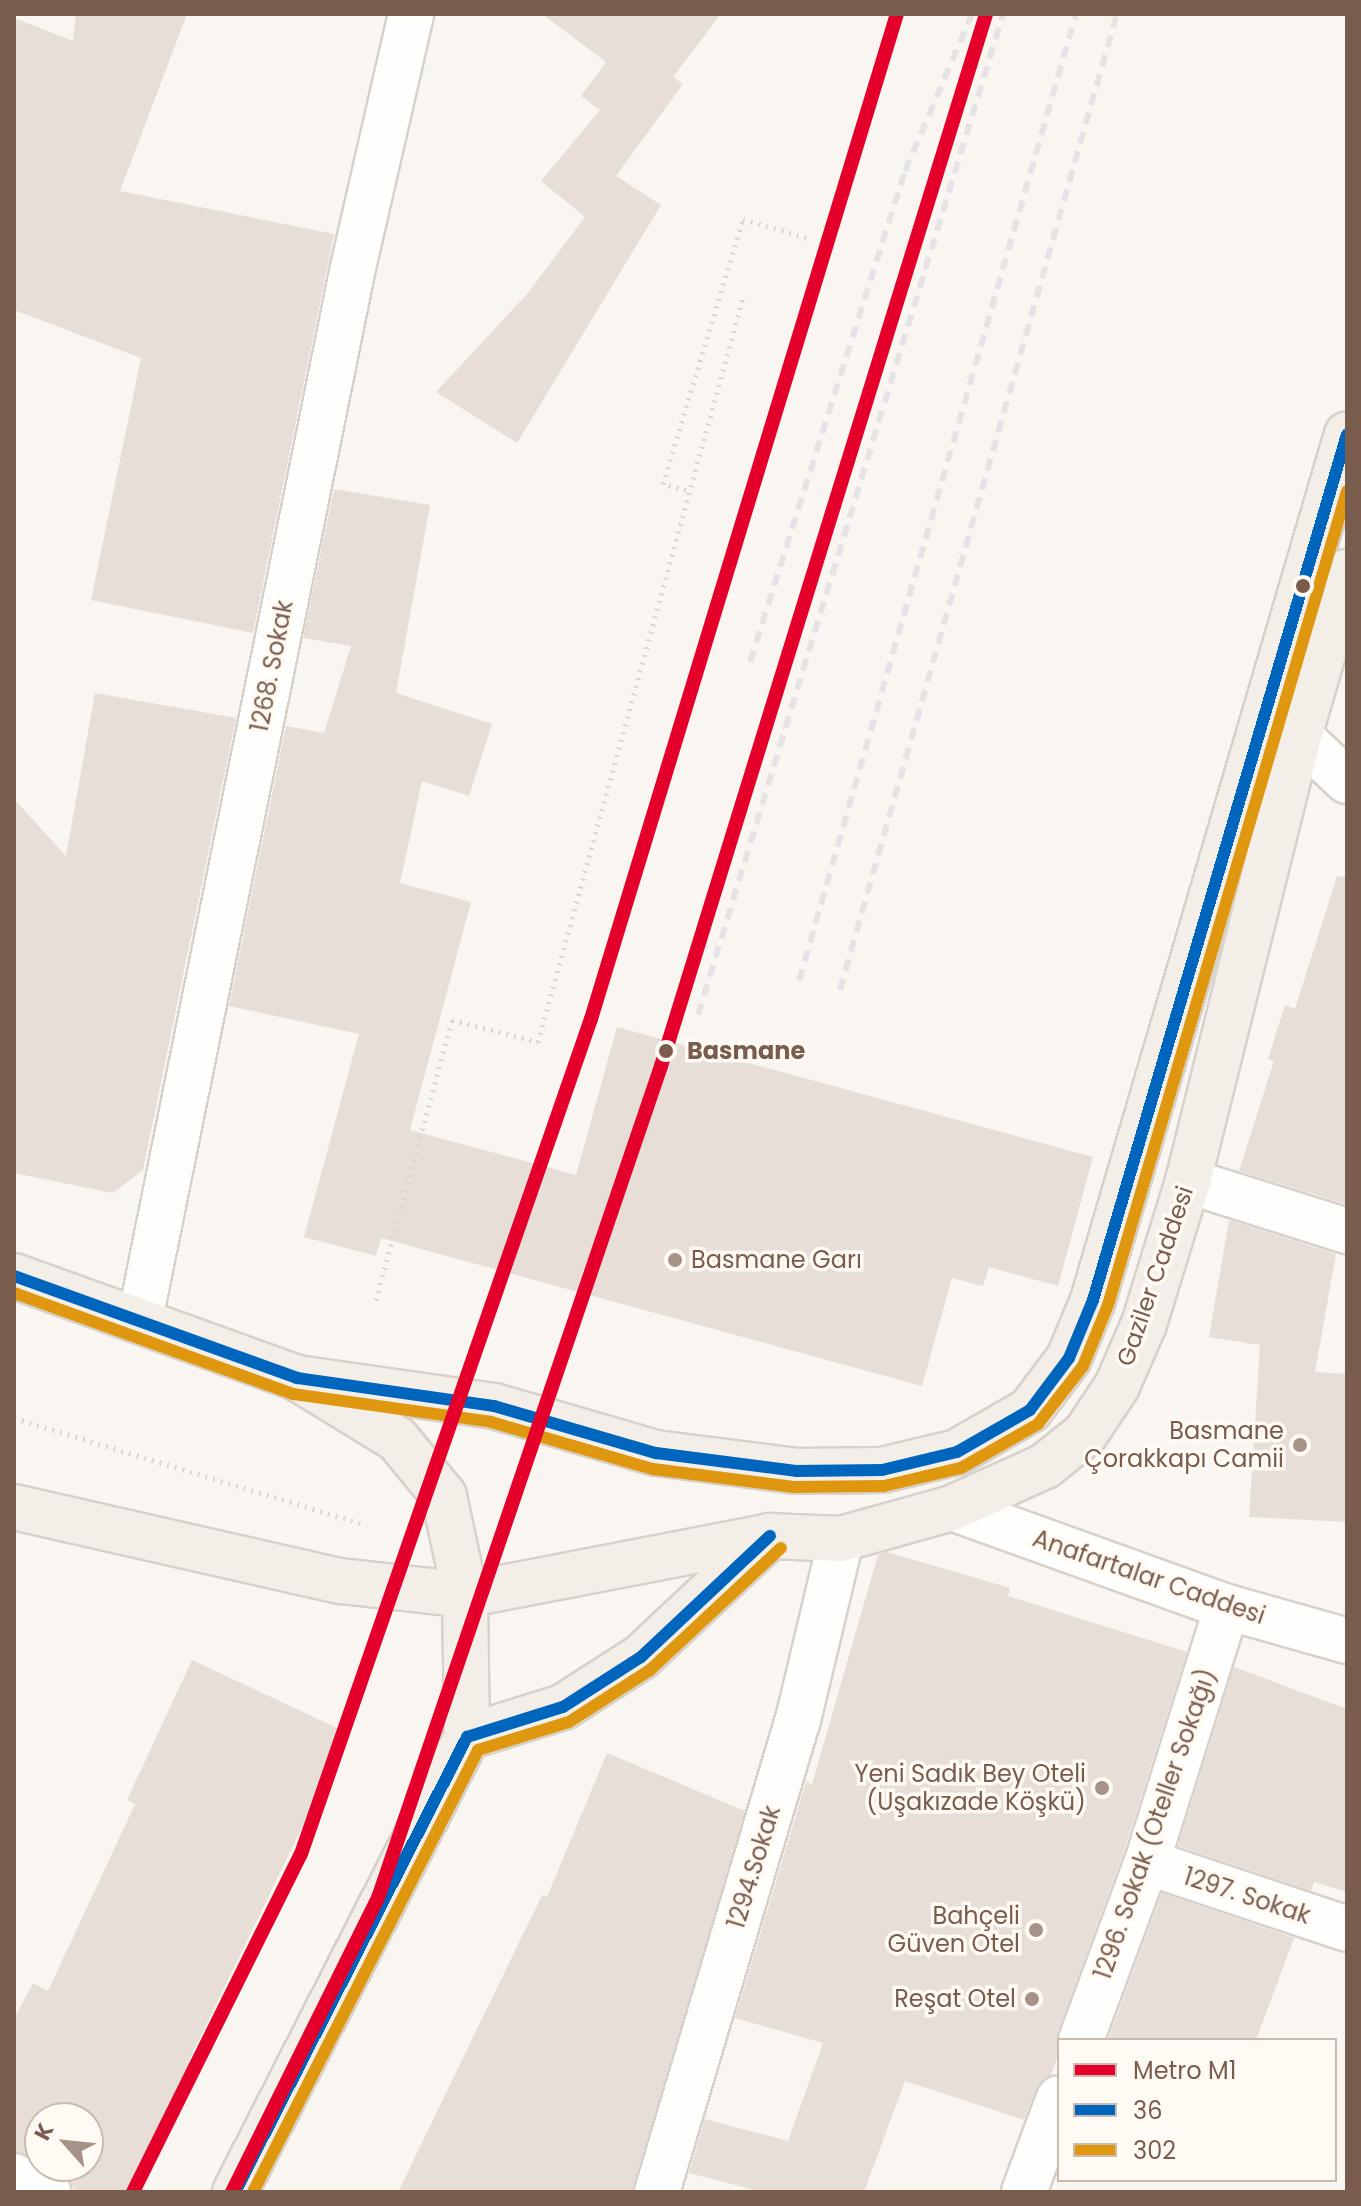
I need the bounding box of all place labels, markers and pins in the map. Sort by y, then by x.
unlabelled marker [1295,578,1311,594]
marker: Basmane [652,1037,680,1065]
place label: Basmane [687,1037,805,1065]
place label: Basmane Garı [691,1246,862,1274]
marker: Basmane Garı [666,1251,684,1269]
place label: Basmane Çorakkapı Camii [1084,1417,1284,1473]
marker: Basmane Çorakkapı Camii [1291,1436,1309,1454]
place label: Yeni Sadık Bey Oteli (Uşakızade Köşkü) [854,1760,1086,1816]
marker: Yeni Sadık Bey Oteli (Uşakızade Köşkü) [1093,1779,1111,1797]
place label: Bahçeli Güven Otel [887,1902,1020,1958]
marker: Bahçeli Güven Otel [1027,1921,1045,1939]
place label: Reşat Otel [894,1985,1016,2013]
marker: Reşat Otel [1023,1990,1041,2008]

